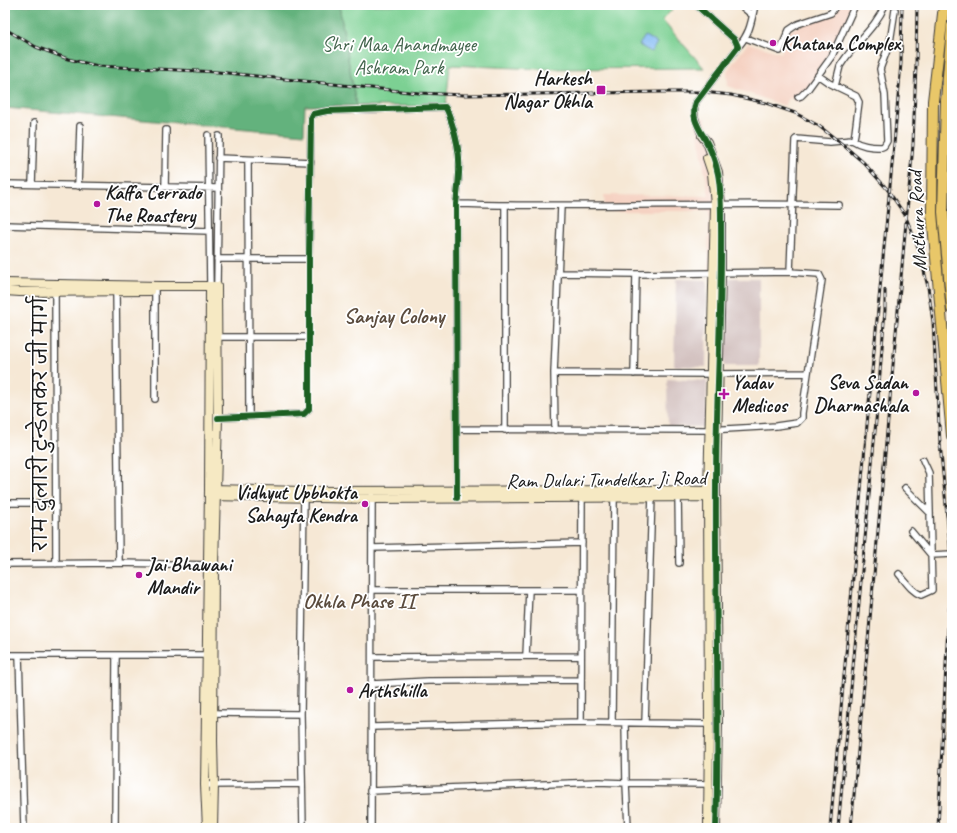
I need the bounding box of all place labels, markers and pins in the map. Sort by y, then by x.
place label: Khatana Complex [781,31,902,56]
marker: Khatana Complex [768,38,778,48]
place label: Harkesh Nagar Okhla [504,66,594,114]
marker: Harkesh Nagar Okhla [595,84,607,96]
place label: Kaffa Cerrado The Roastery [105,180,203,229]
marker: Kaffa Cerrado The Roastery [92,199,102,209]
place label: Yadav Medicos [732,370,789,418]
place label: Seva Sadan Dharmashala [814,370,910,418]
marker: Seva Sadan Dharmashala [911,388,921,398]
marker: Yadav Medicos [719,389,729,399]
place label: Vidhyut Upbhokta Sahayta Kendra [235,480,359,529]
marker: Vidhyut Upbhokta Sahayta Kendra [360,499,370,509]
place label: Jai Bhawani Mandir [145,552,234,600]
marker: Jai Bhawani Mandir [134,570,144,580]
place label: Arthshilla [358,678,428,703]
marker: Arthshilla [345,685,355,695]

